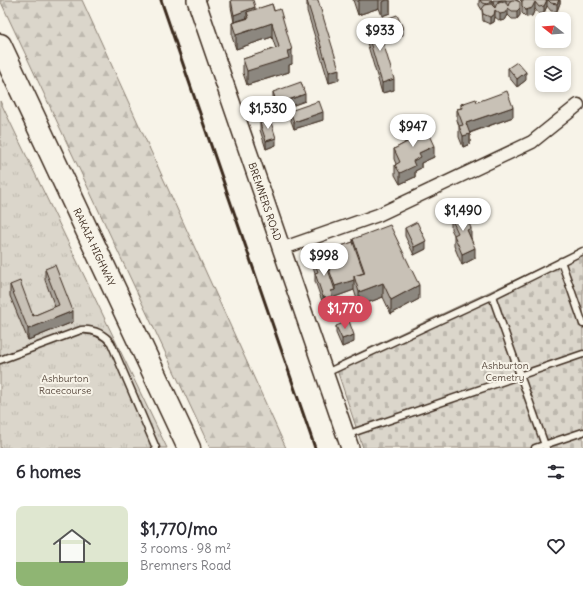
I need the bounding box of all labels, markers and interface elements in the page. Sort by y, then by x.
north arrow [535,12,571,48]
map controls [535,12,571,92]
pin: $933 [356,18,404,52]
text: $933 [365,22,395,39]
button: layers [535,56,571,92]
pin: $1,530 [235,96,301,130]
text: $1,530 [249,100,287,117]
pin: $947 [389,114,437,148]
text: $947 [399,118,427,135]
street label: BREMNERS ROAD [245,161,284,242]
pin: $1,490 [430,198,496,232]
text: $1,490 [444,202,482,219]
street label: RAKAIA HIGHWAY [70,206,118,289]
pin: $998 [300,243,348,277]
text: $998 [309,247,339,264]
pin: $1,770 [312,296,378,330]
text: $1,770 [327,300,363,317]
park label: Ashburton Cemetry [482,359,529,384]
park label: Ashburton Racecourse [39,372,91,397]
text: 6 homes [16,461,81,483]
icon: filters [545,461,567,483]
text: $1,770/mo [140,518,218,540]
icon: home [48,522,96,570]
icon: heart [545,535,567,557]
text: 3 rooms · 98 m² [140,540,231,557]
text: Bremners Road [140,557,231,574]

